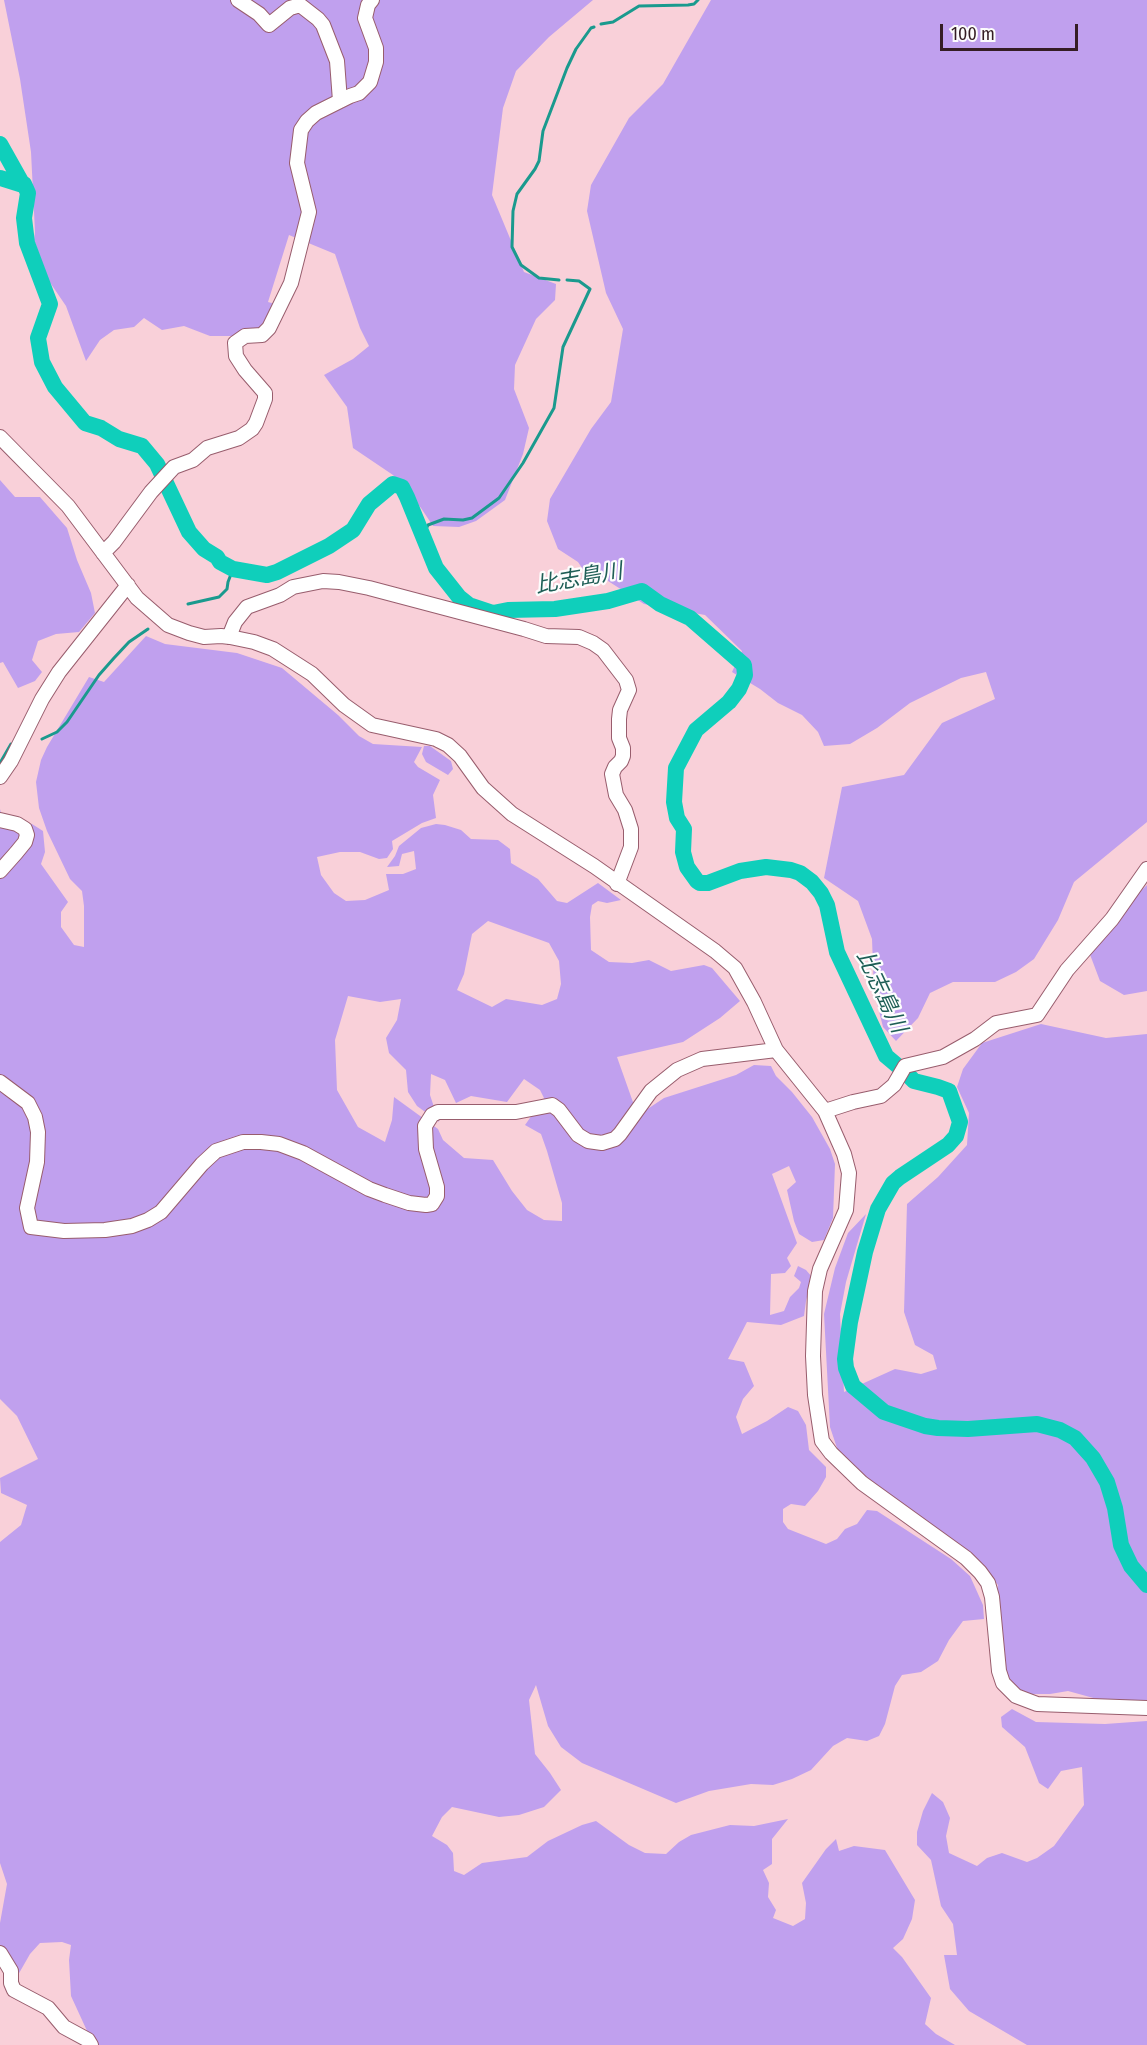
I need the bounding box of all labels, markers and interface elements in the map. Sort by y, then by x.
scale bar [943,12,1081,50]
text: 100 m [951,23,995,45]
water label: 比志島川 [533,558,625,600]
water label: 比志島川 [850,947,912,1037]

